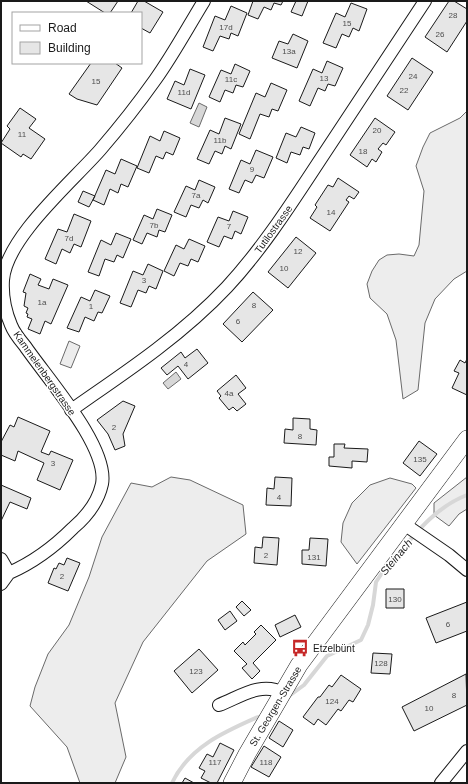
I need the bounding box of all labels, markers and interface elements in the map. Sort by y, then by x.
house number: 28 [449,11,458,20]
legend [12,12,142,64]
house number: 15 [343,19,352,28]
text: Road [48,21,77,35]
house number: 17d [219,23,233,32]
house number: 26 [436,30,445,39]
text: Building [48,41,91,55]
house number: 13a [282,47,296,56]
house number: 24 [409,72,418,81]
house number: 13 [320,74,329,83]
house number: 11c [225,75,237,84]
house number: 15 [92,77,101,86]
house number: 22 [400,86,409,95]
house number: 11d [178,88,190,97]
house number: 20 [373,126,382,135]
house number: 11 [18,130,27,139]
house number: 11b [214,136,227,145]
house number: 18 [359,147,368,156]
house number: 9 [250,165,255,174]
house number: 7a [192,191,201,200]
street label: Tutilostrasse [252,203,295,255]
house number: 14 [327,208,336,217]
house number: 7b [150,221,159,230]
house number: 7 [227,222,232,231]
house number: 7d [65,234,73,243]
house number: 12 [294,247,303,256]
house number: 10 [280,264,289,273]
house number: 3 [142,276,147,285]
house number: 1a [38,298,47,307]
house number: 8 [252,301,257,310]
house number: 1 [89,302,94,311]
house number: 6 [236,317,241,326]
street label: Kammelenbergstrasse [11,329,78,418]
house number: 4 [184,360,189,369]
house number: 4a [225,389,234,398]
house number: 2 [112,423,117,432]
house number: 8 [298,432,303,441]
house number: 135 [413,455,427,464]
house number: 3 [51,459,56,468]
house number: 4 [277,493,282,502]
water label: Steinach [378,537,414,577]
house number: 2 [264,551,269,560]
house number: 131 [307,553,321,562]
house number: 2 [60,572,65,581]
house number: 130 [388,595,402,604]
house number: 6 [446,620,451,629]
bus stop icon: Etzelbünt [290,638,310,658]
place label: Etzelbünt [313,643,355,654]
house number: 128 [374,659,388,668]
street label: St. Georgen-Strasse [247,664,304,748]
house number: 123 [189,667,203,676]
house number: 8 [452,691,457,700]
house number: 124 [325,697,339,706]
house number: 10 [425,704,434,713]
house number: 117 [209,758,222,767]
house number: 118 [260,758,273,767]

